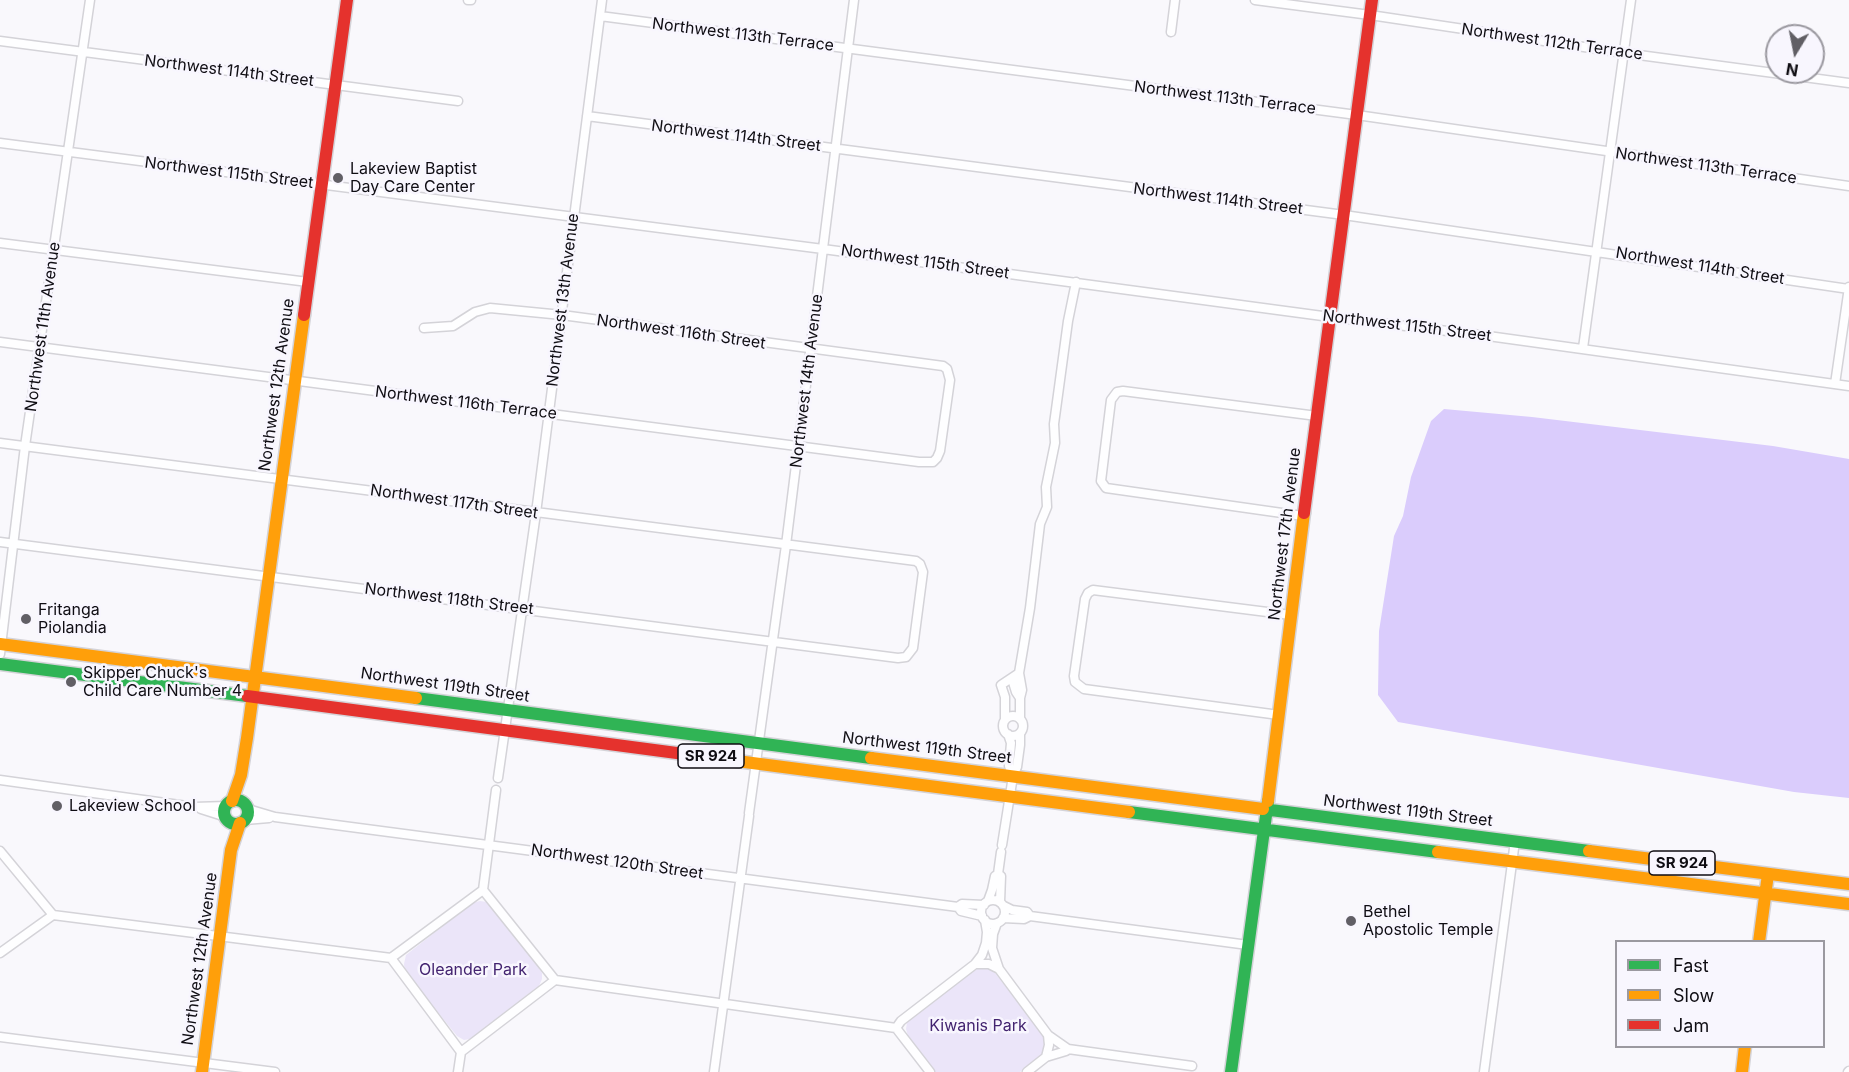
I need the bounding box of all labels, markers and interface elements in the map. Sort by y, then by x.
street label: Northwest 113th Terrace [651,14,835,56]
street label: Northwest 112th Terrace [1460,20,1644,64]
north arrow [1765,24,1825,84]
street label: Northwest 114th Street [143,51,315,91]
text: N [1784,59,1800,81]
street label: Northwest 113th Terrace [1133,77,1317,119]
street label: Northwest 114th Street [650,116,822,156]
street label: Northwest 113th Terrace [1614,144,1798,188]
street label: Northwest 115th Street [143,153,315,193]
place label: Lakeview Baptist Day Care Center [350,159,477,197]
marker: Lakeview Baptist Day Care Center [331,171,345,185]
street label: Northwest 114th Street [1132,179,1304,219]
street label: Northwest 13th Avenue [543,212,583,388]
street label: Northwest 11th Avenue [22,241,64,413]
street label: Northwest 115th Street [839,241,1011,283]
street label: Northwest 114th Street [1614,243,1786,289]
street label: Northwest 14th Avenue [787,293,827,469]
street label: Northwest 12th Avenue [255,297,299,473]
street label: Northwest 115th Street [1321,306,1493,346]
street label: Northwest 116th Street [595,311,767,353]
street label: Northwest 116th Terrace [374,382,558,424]
street label: Northwest 17th Avenue [1265,447,1305,621]
street label: Northwest 117th Street [369,481,539,523]
street label: Northwest 118th Street [363,579,535,619]
place label: Fritanga Piolandia [38,600,107,638]
marker: Fritanga Piolandia [19,612,33,626]
place label: Skipper Chuck's Child Care Number 4 [83,663,242,701]
street label: Northwest 119th Street [359,664,531,706]
marker: Skipper Chuck's Child Care Number 4 [64,675,78,689]
street label: Northwest 119th Street [841,728,1013,768]
road number: SR 924 [678,744,744,768]
street label: Northwest 119th Street [1322,791,1494,831]
place label: Lakeview School [69,796,196,816]
marker: Lakeview School [50,799,64,813]
street label: Northwest 120th Street [530,840,704,884]
road number: SR 924 [1649,851,1715,875]
street label: Northwest 12th Avenue [178,871,222,1047]
place label: Bethel Apostolic Temple [1363,902,1493,940]
marker: Bethel Apostolic Temple [1344,914,1358,928]
legend [1615,940,1825,1048]
text: Fast [1673,955,1709,976]
park label: Oleander Park [419,960,527,980]
text: Slow [1673,985,1714,1006]
text: Jam [1673,1015,1709,1036]
park label: Kiwanis Park [929,1016,1027,1036]

